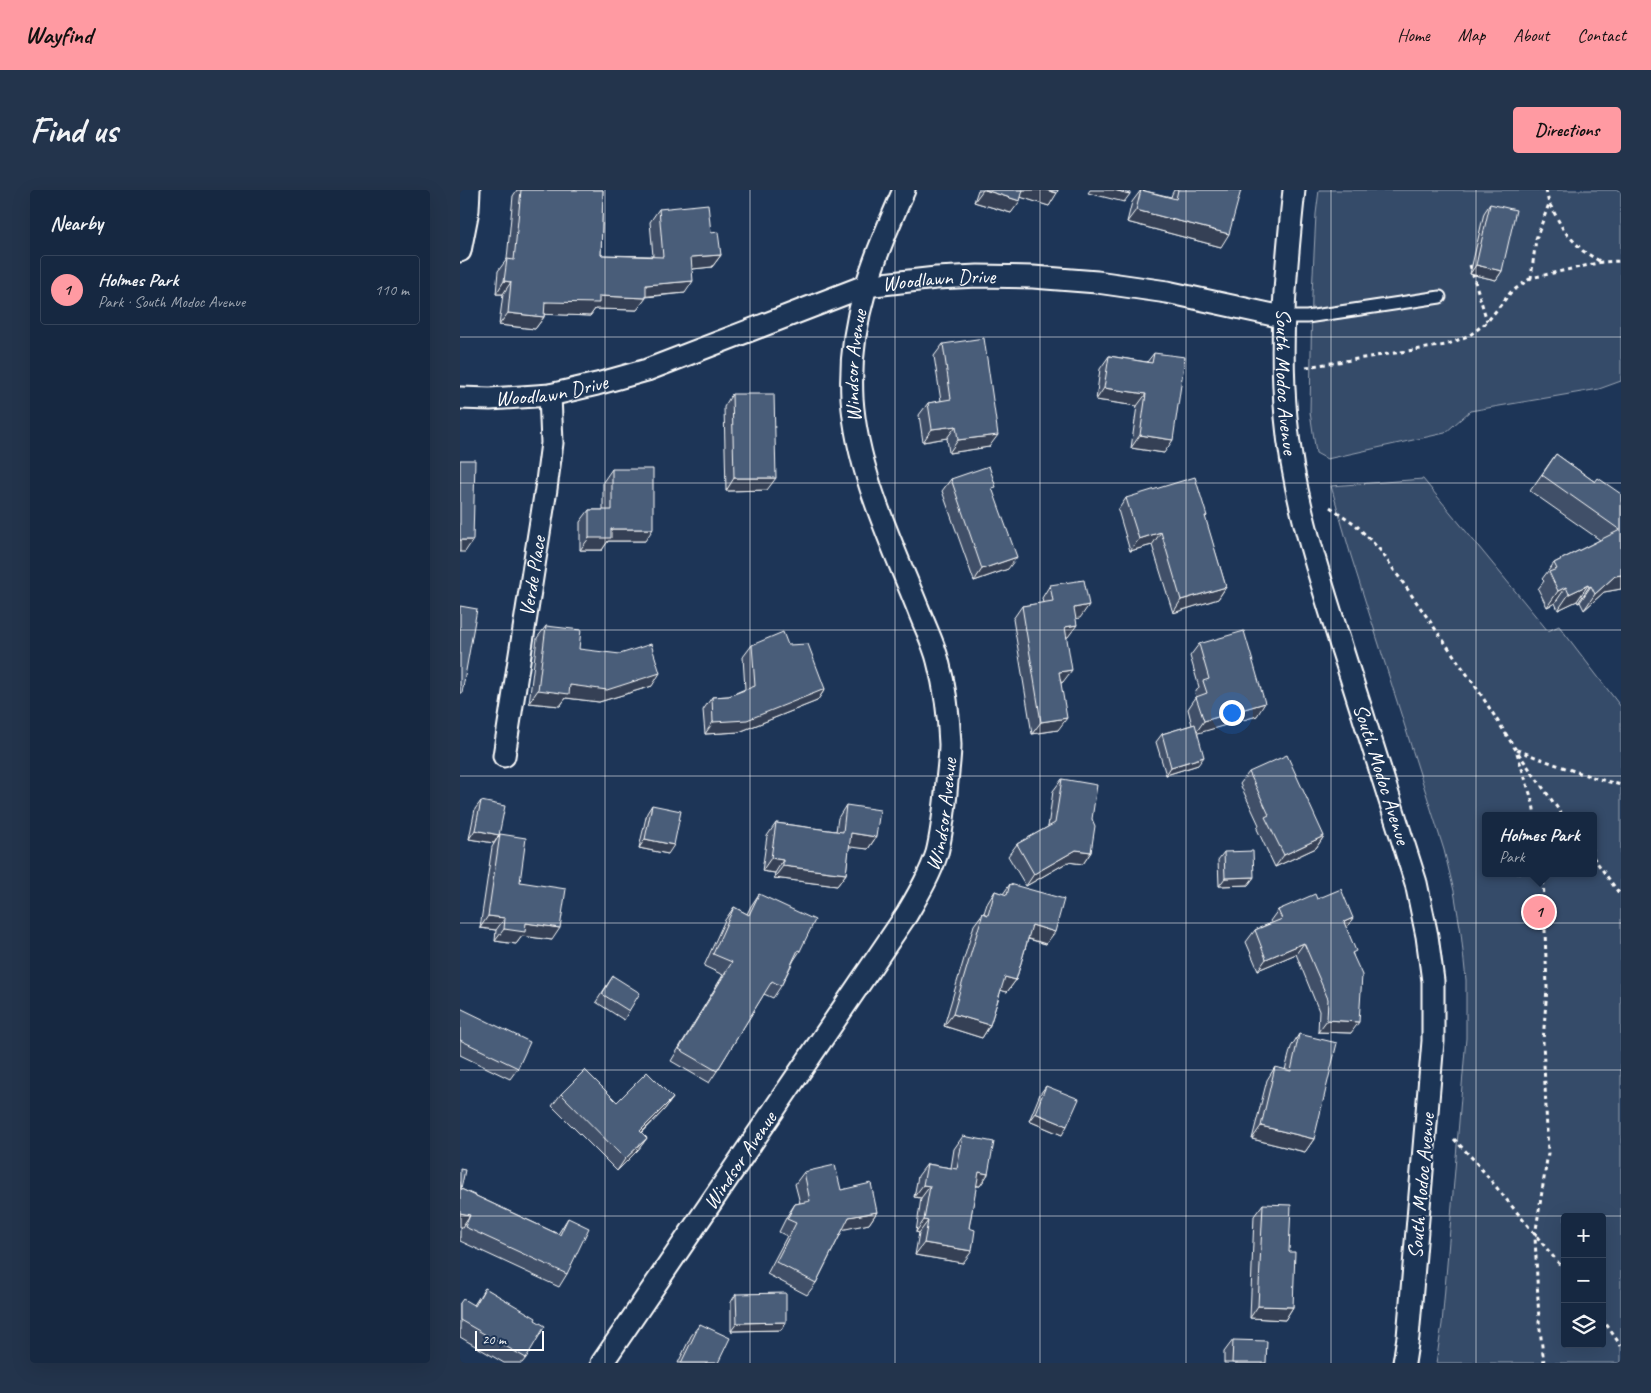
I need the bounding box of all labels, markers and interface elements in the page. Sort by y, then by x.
text: Wayfind [25,20,92,50]
text: Home [1397,24,1430,46]
text: Map [1458,24,1485,46]
text: About [1513,24,1549,46]
text: Contact [1577,24,1626,46]
button: Directions [1513,107,1621,153]
text: Find us [30,108,117,153]
text: Nearby [50,210,103,236]
street label: Woodlawn Drive [881,263,997,297]
text: Holmes Park [98,268,178,292]
text: 1 [63,280,71,300]
text: 110 m [375,280,409,300]
text: Park · South Modoc Avenue [98,292,245,312]
street label: Windsor Avenue [838,306,873,424]
street label: South Modoc Avenue [1270,308,1304,458]
street label: Woodlawn Drive [494,368,611,412]
street label: Verde Place [513,532,552,618]
your location [1219,700,1245,726]
street label: South Modoc Avenue [1348,701,1417,850]
street label: Windsor Avenue [919,756,962,874]
popup [1482,812,1597,877]
text: Holmes Park [1499,823,1580,847]
text: Park [1499,847,1525,867]
pin: 1 [1523,893,1555,931]
street label: Windsor Avenue [697,1105,783,1214]
street label: South Modoc Avenue [1402,1110,1440,1260]
map controls [1561,1213,1606,1348]
button: + [1561,1213,1606,1258]
button: − [1561,1258,1606,1303]
button: layers [1561,1303,1606,1348]
scale bar [475,1328,544,1351]
text: 20 m [482,1331,506,1348]

